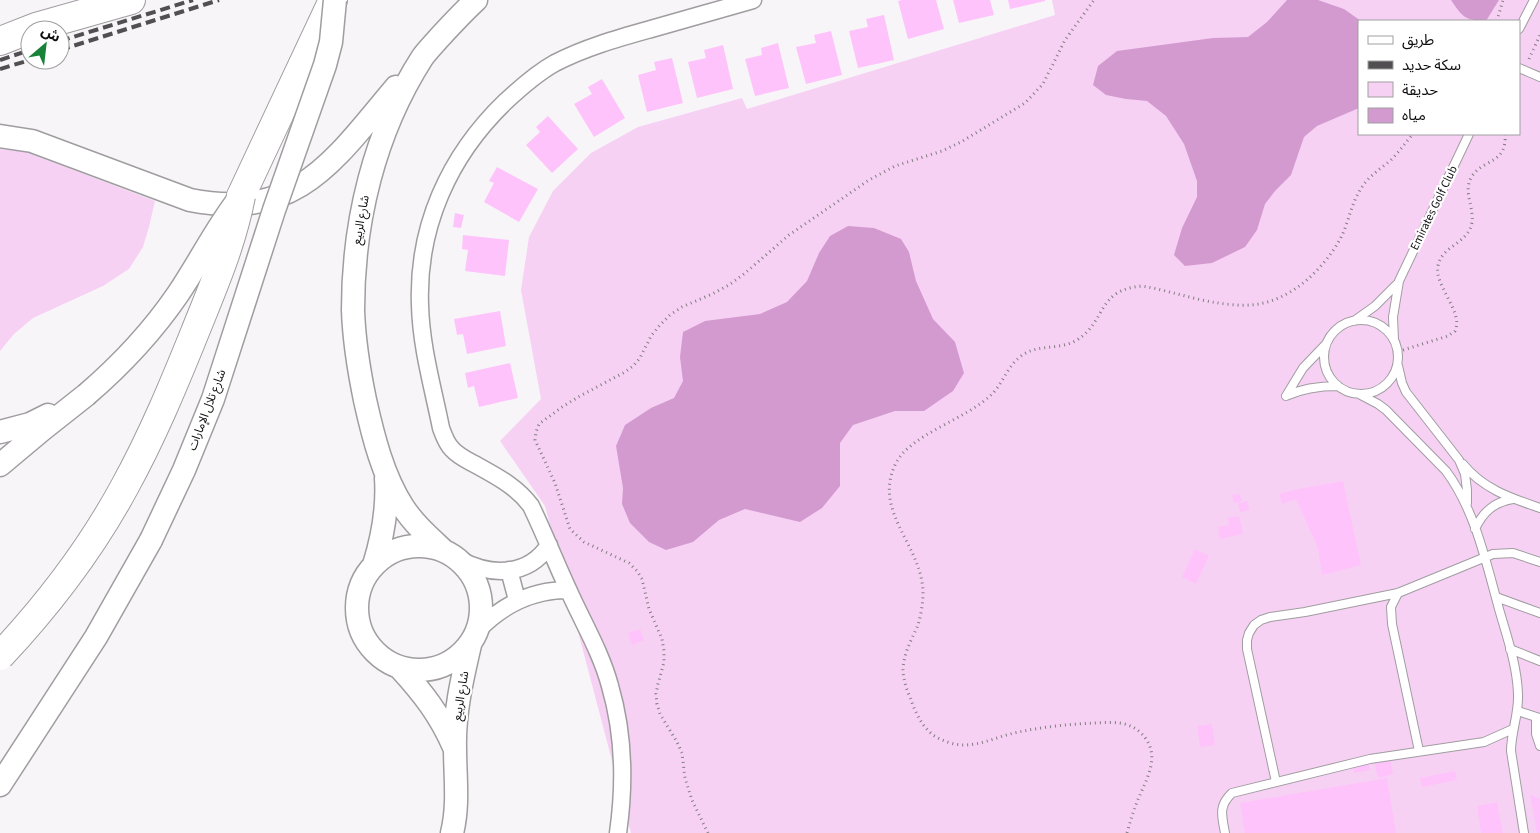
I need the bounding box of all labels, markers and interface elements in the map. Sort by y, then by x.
north arrow [20,20,70,70]
legend [1358,20,1520,135]
text: ش [37,21,64,48]
text: طريق [1402,30,1434,51]
text: سكة حديد [1402,55,1461,76]
text: حديقة [1402,80,1438,101]
text: مياه [1402,105,1426,126]
street label: Emirates Golf Club [1406,163,1462,253]
street label: شارع الربيع [348,194,374,246]
street label: شارع تلال الإمارات [184,367,230,453]
street label: شارع الربيع [449,670,473,722]

